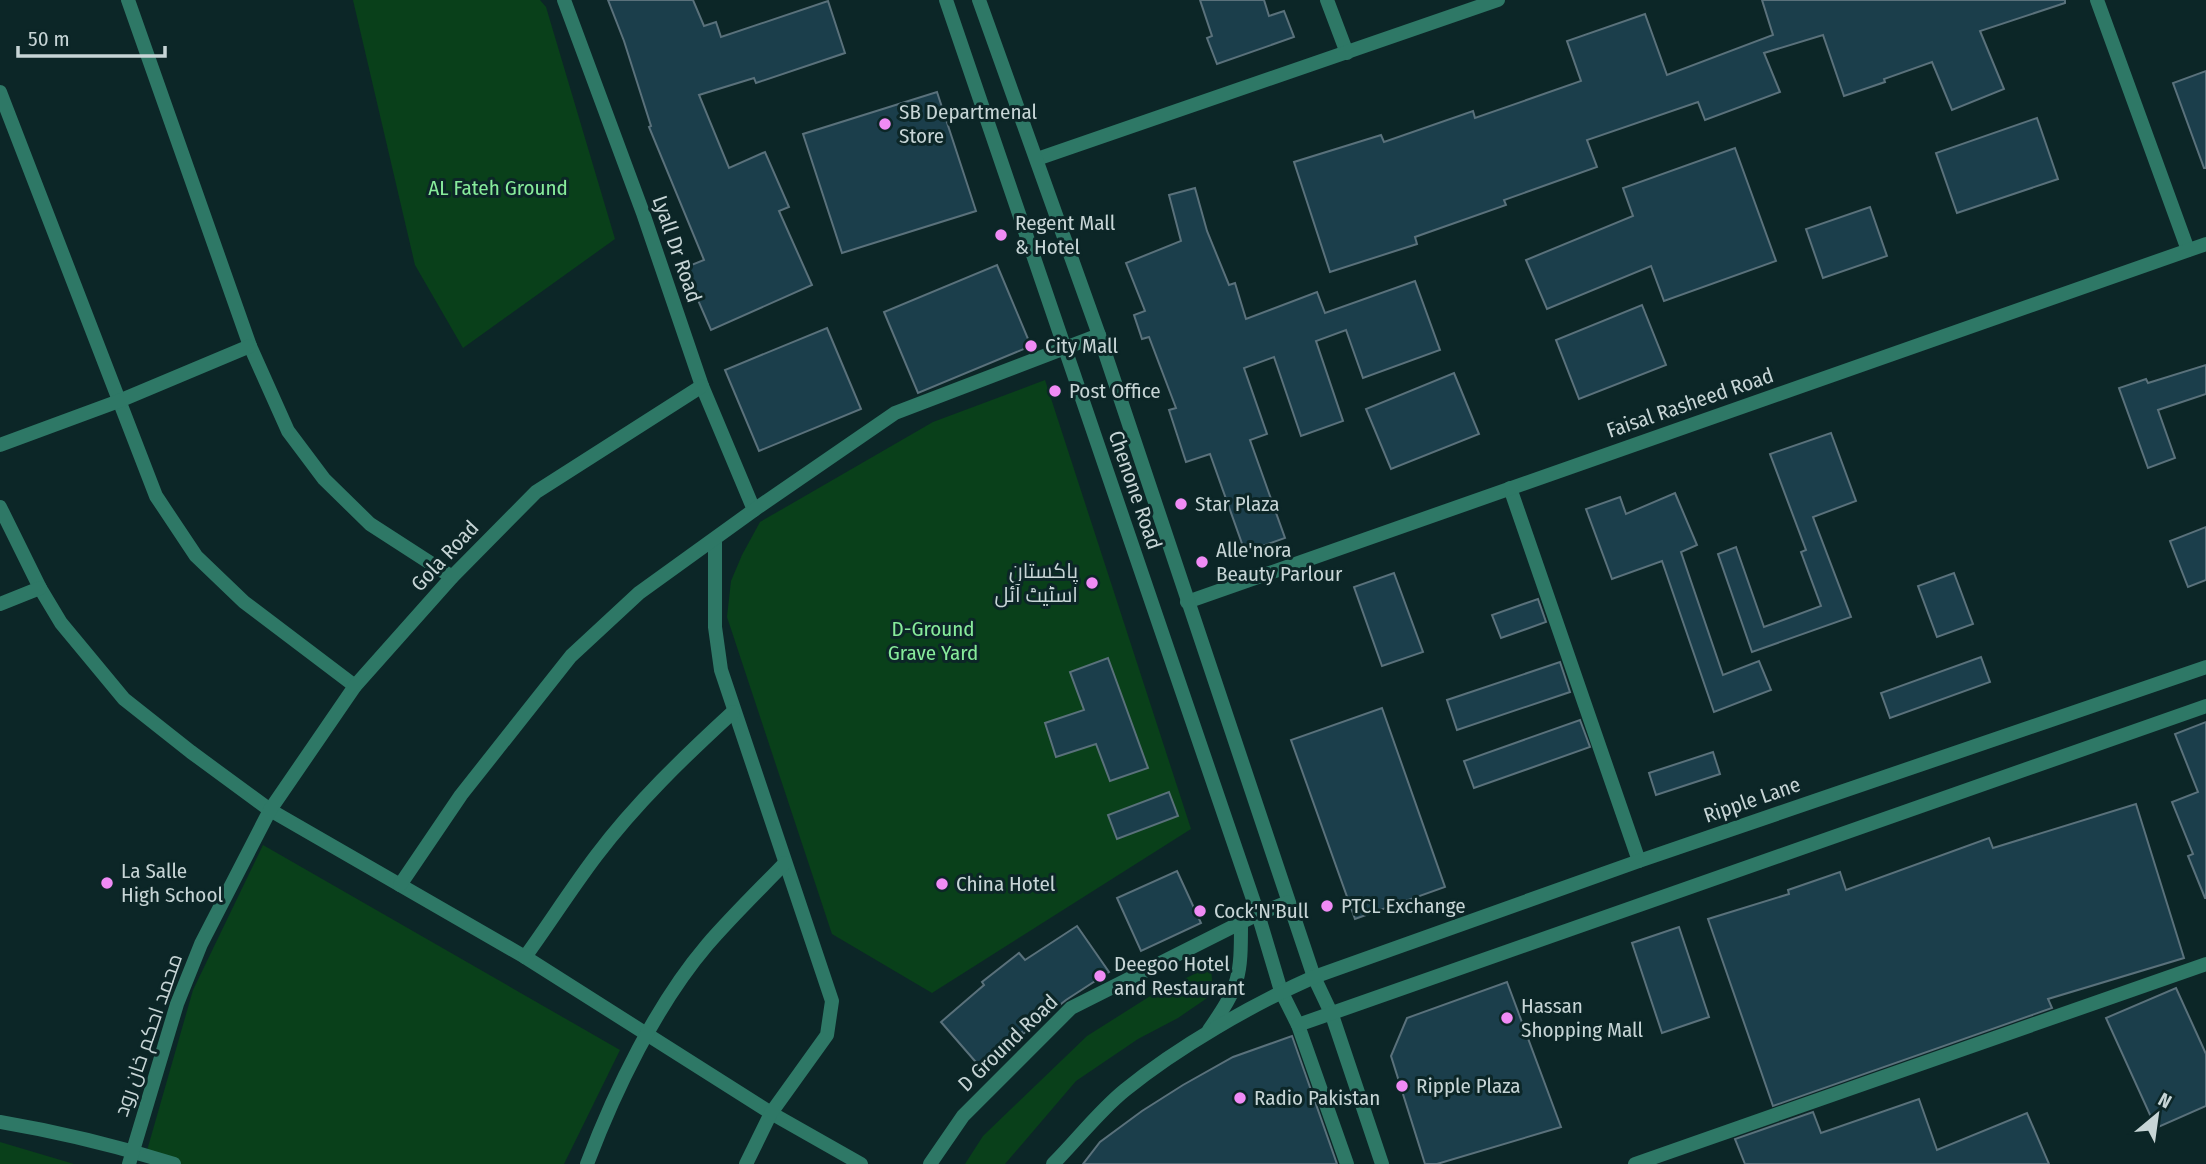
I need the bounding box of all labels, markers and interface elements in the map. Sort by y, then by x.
scale bar [18,14,164,58]
text: 50 m [28,26,70,52]
place label: SB Departmenal Store [899,99,1038,149]
marker: SB Departmenal Store [877,116,893,132]
park label: AL Fateh Ground [428,175,568,201]
street label: Lyall Dr Road [647,192,707,306]
place label: Regent Mall & Hotel [1015,210,1116,260]
marker: Regent Mall & Hotel [993,227,1009,243]
place label: City Mall [1045,333,1119,359]
marker: City Mall [1023,338,1039,354]
street label: Faisal Rasheed Road [1603,362,1777,444]
place label: Post Office [1069,378,1161,404]
marker: Post Office [1047,383,1063,399]
street label: Chenone Road [1103,427,1167,553]
place label: Star Plaza [1195,491,1280,517]
marker: Star Plaza [1173,496,1189,512]
street label: Gola Road [406,515,484,597]
place label: Alle'nora Beauty Parlour [1216,537,1343,587]
marker: Alle'nora Beauty Parlour [1194,554,1210,570]
place label: پاکستان اسٹیٹ آئل [995,558,1078,608]
marker: پاکستان اسٹیٹ آئل [1084,575,1100,591]
park label: D-Ground Grave Yard [888,616,978,666]
street label: Ripple Lane [1700,771,1804,829]
place label: La Salle High School [121,858,223,908]
place label: China Hotel [956,871,1056,897]
marker: La Salle High School [99,875,115,891]
marker: China Hotel [934,876,950,892]
place label: PTCL Exchange [1341,893,1466,919]
place label: Cock'N'Bull [1214,898,1309,924]
marker: PTCL Exchange [1319,898,1335,914]
marker: Cock'N'Bull [1192,903,1208,919]
street label: محمد احكم خان رود [108,950,189,1120]
place label: Deegoo Hotel and Restaurant [1114,951,1245,1001]
marker: Deegoo Hotel and Restaurant [1092,968,1108,984]
street label: D Ground Road [953,989,1063,1097]
place label: Hassan Shopping Mall [1521,993,1644,1043]
marker: Hassan Shopping Mall [1499,1010,1515,1026]
place label: Ripple Plaza [1416,1073,1521,1099]
marker: Ripple Plaza [1394,1078,1410,1094]
north arrow [2122,1080,2192,1150]
place label: Radio Pakistan [1254,1085,1380,1111]
text: N [2154,1088,2176,1113]
marker: Radio Pakistan [1232,1090,1248,1106]

